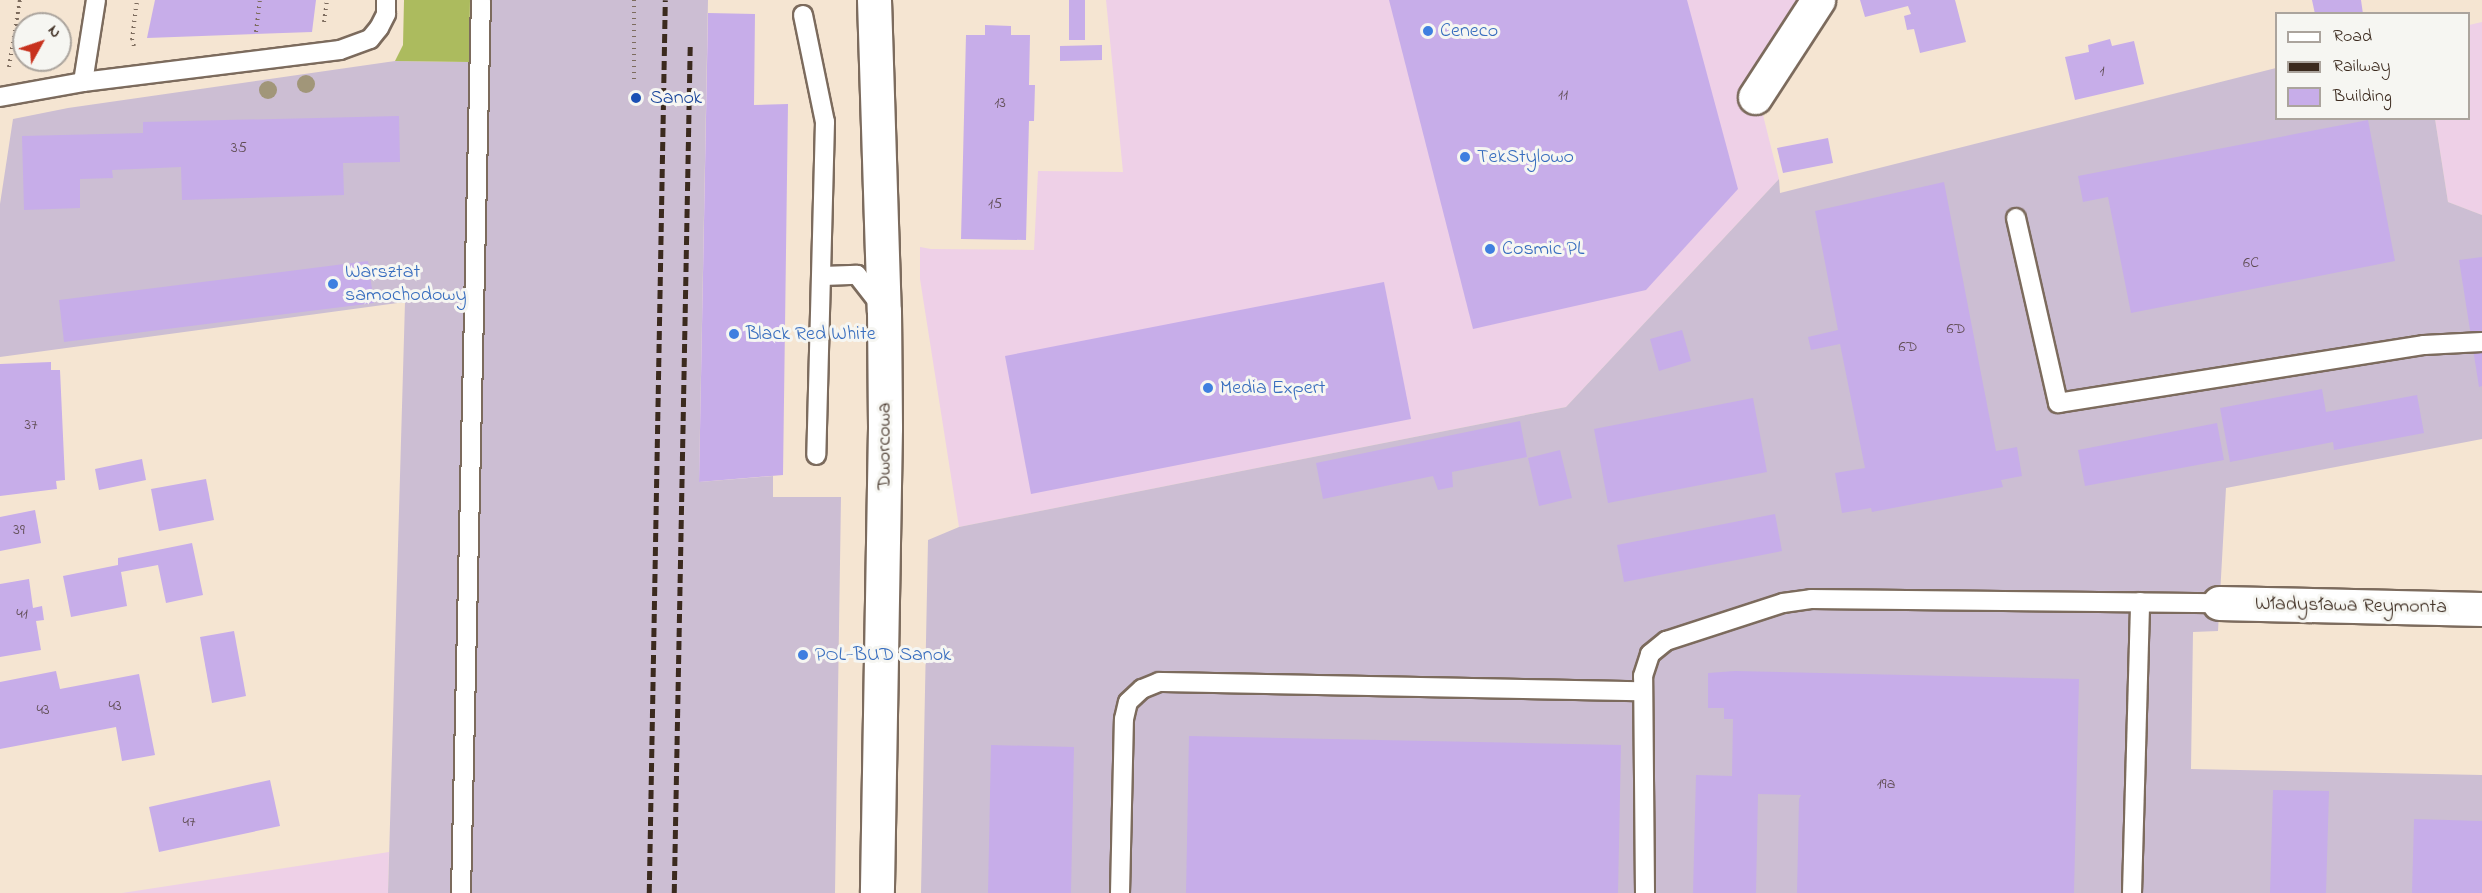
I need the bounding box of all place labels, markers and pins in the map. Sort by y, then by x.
place label: Ceneco [1440,19,1498,43]
marker: Ceneco [1421,24,1435,38]
place label: Sanok [650,86,702,110]
marker: Sanok [627,89,645,107]
place label: TekStylowo [1477,145,1574,169]
marker: TekStylowo [1458,150,1472,164]
place label: Cosmic PL [1502,237,1584,261]
marker: Cosmic PL [1483,242,1497,256]
place label: Warsztat samochodowy [345,260,467,307]
marker: Warsztat samochodowy [326,277,340,291]
place label: Black Red White [746,322,876,346]
marker: Black Red White [727,327,741,341]
place label: Media Expert [1220,376,1326,400]
marker: Media Expert [1201,381,1215,395]
place label: POL-BUD Sanok [815,643,951,667]
marker: POL-BUD Sanok [796,648,810,662]

